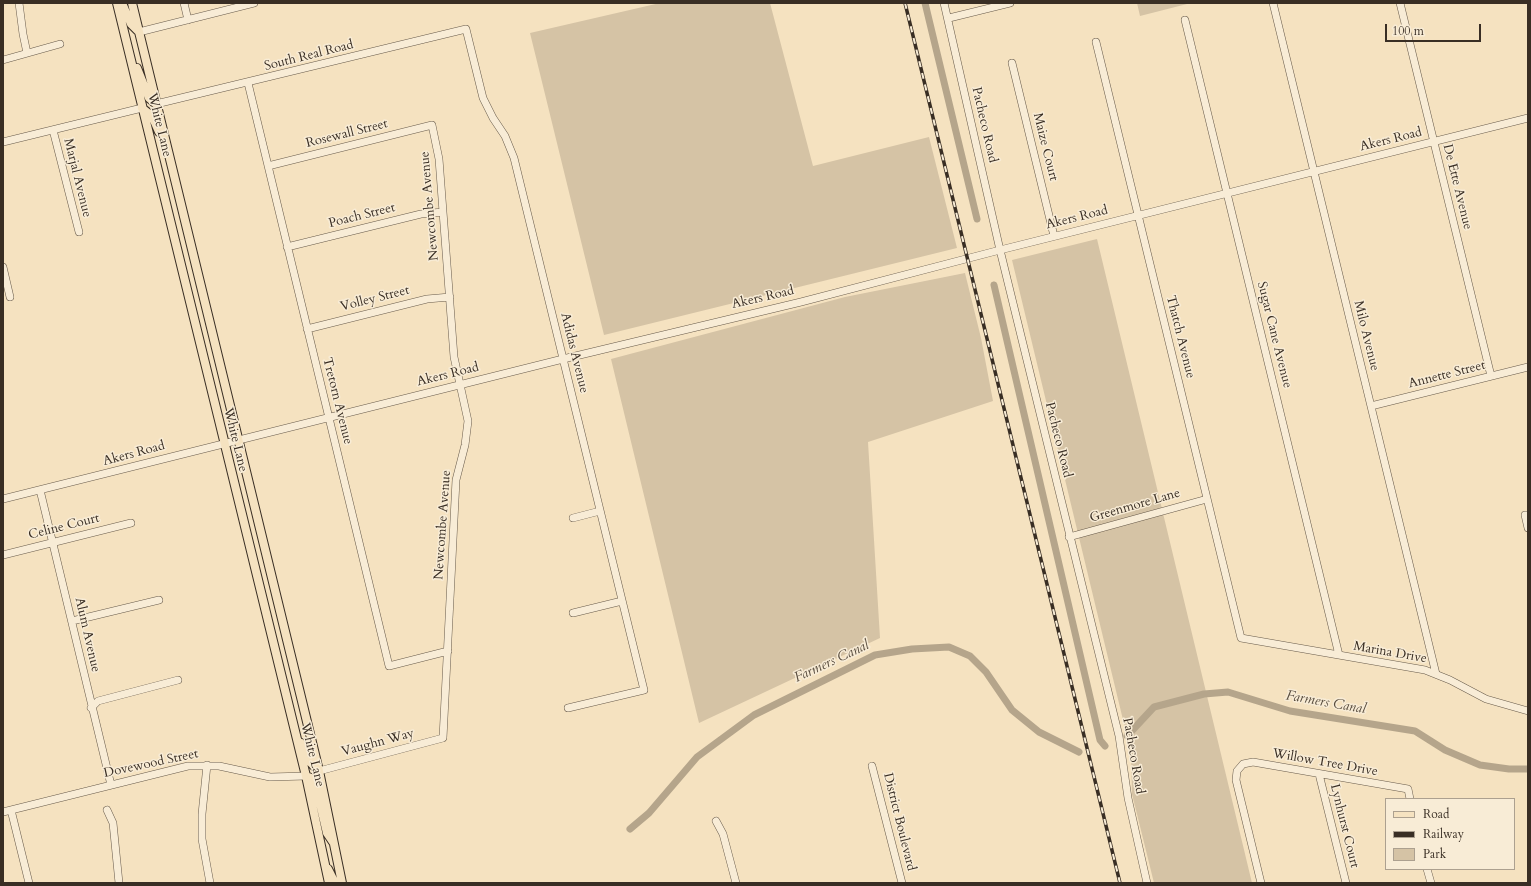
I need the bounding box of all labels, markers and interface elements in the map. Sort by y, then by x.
scale bar [1387,16,1483,42]
text: 100 m [1392,23,1424,39]
street label: South Real Road [263,37,355,75]
street label: Pacheco Road [968,86,1000,164]
street label: White Lane [144,91,174,159]
street label: Maize Court [1029,111,1061,183]
street label: Rosewall Street [305,116,389,152]
street label: Akers Road [1358,125,1424,155]
street label: Marjal Avenue [60,137,94,219]
street label: De Ette Avenue [1439,143,1475,231]
street label: Newcombe Avenue [417,151,443,261]
street label: Poach Street [327,200,397,232]
street label: Akers Road [1044,203,1110,233]
street label: Sugar Cane Avenue [1253,280,1295,390]
street label: Volley Street [339,283,411,315]
street label: Akers Road [730,283,796,313]
street label: Thatch Avenue [1162,294,1198,380]
street label: Milo Avenue [1350,299,1382,373]
street label: Adidas Avenue [556,311,592,395]
street label: Tretorn Avenue [319,356,355,446]
street label: Annette Street [1407,358,1487,392]
street label: Akers Road [415,360,481,390]
street label: Pacheco Road [1041,401,1075,479]
street label: White Lane [220,406,250,474]
street label: Akers Road [101,438,167,470]
street label: Newcombe Avenue [431,470,455,580]
street label: Greenmore Lane [1088,486,1182,526]
street label: Celine Court [27,511,101,543]
street label: Alum Avenue [71,596,103,674]
water label: Farmers Canal [792,637,872,687]
street label: Marina Drive [1352,639,1428,667]
water label: Farmers Canal [1285,688,1367,718]
street label: Pacheco Road [1119,717,1147,795]
street label: White Lane [297,721,327,789]
street label: Vaughn Way [340,726,416,760]
street label: Dovewood Street [102,746,200,782]
street label: Willow Tree Drive [1271,746,1379,780]
street label: District Boulevard [879,771,919,873]
street label: Lynhurst Court [1326,782,1362,870]
legend [1385,798,1515,870]
text: Road [1423,806,1449,822]
text: Railway [1423,826,1464,842]
text: Park [1423,846,1446,862]

